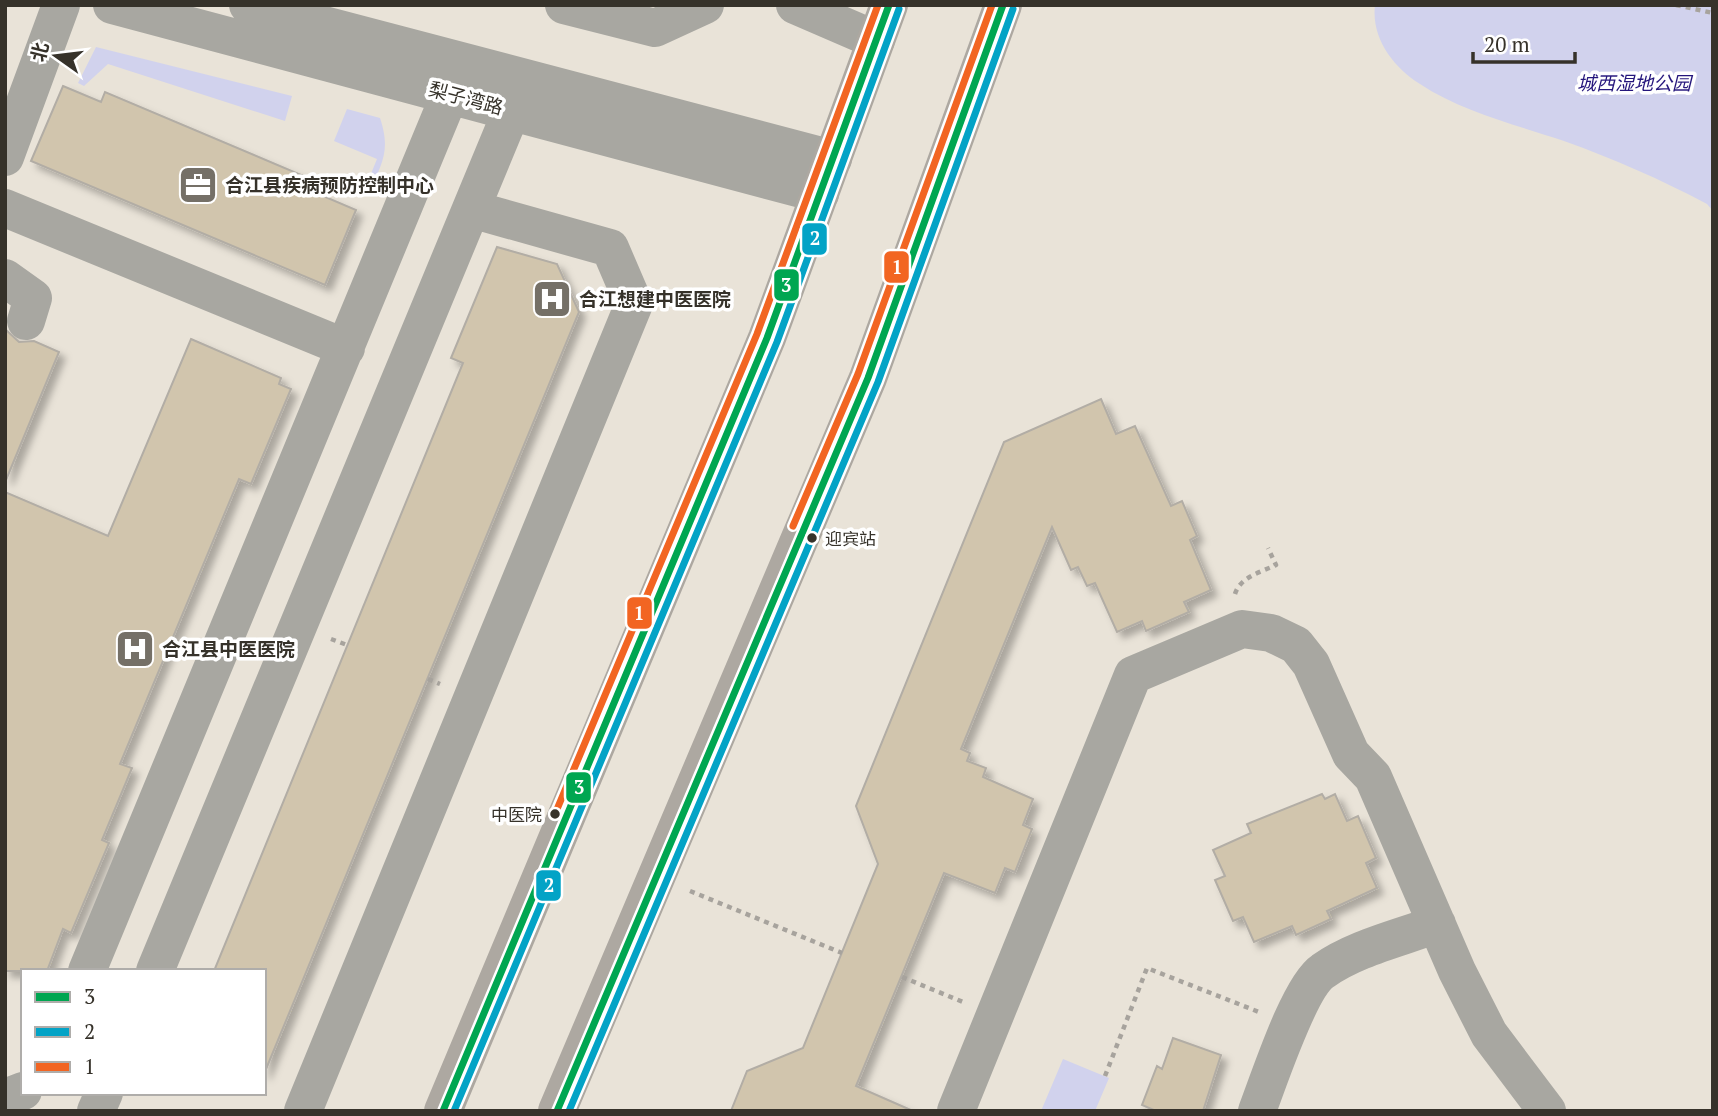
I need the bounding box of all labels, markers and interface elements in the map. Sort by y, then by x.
north arrow [21,21,91,91]
scale bar [1473,21,1574,65]
text: 20 m [1484,30,1530,58]
text: 北 [25,40,53,64]
park label: 城西湿地公园 [1577,70,1694,95]
street label: 梨子湾路 [426,76,506,119]
office icon: 合江县疾病预防控制中心 [177,164,219,206]
place label: 合江县疾病预防控制中心 [225,172,434,197]
line badge: 2 [801,222,828,256]
text: 2 [810,225,820,250]
line badge: 1 [883,250,910,284]
text: 1 [892,254,902,279]
line badge: 3 [773,268,800,302]
text: 3 [781,272,791,297]
hospital icon: 合江想建中医医院 [531,278,573,320]
place label: 合江想建中医医院 [579,286,731,311]
place label: 迎宾站 [825,527,876,550]
marker: 迎宾站 [805,531,819,545]
line badge: 1 [626,596,653,630]
text: 1 [634,600,644,625]
hospital icon: 合江县中医医院 [114,628,156,670]
place label: 合江县中医医院 [162,636,295,661]
line badge: 3 [565,771,592,804]
text: 3 [574,774,584,799]
place label: 中医院 [491,803,542,826]
marker: 中医院 [548,807,562,821]
line badge: 2 [535,869,562,902]
text: 2 [544,872,554,897]
legend [21,969,266,1095]
text: 3 [84,982,95,1010]
text: 2 [84,1017,95,1045]
text: 1 [84,1052,95,1080]

